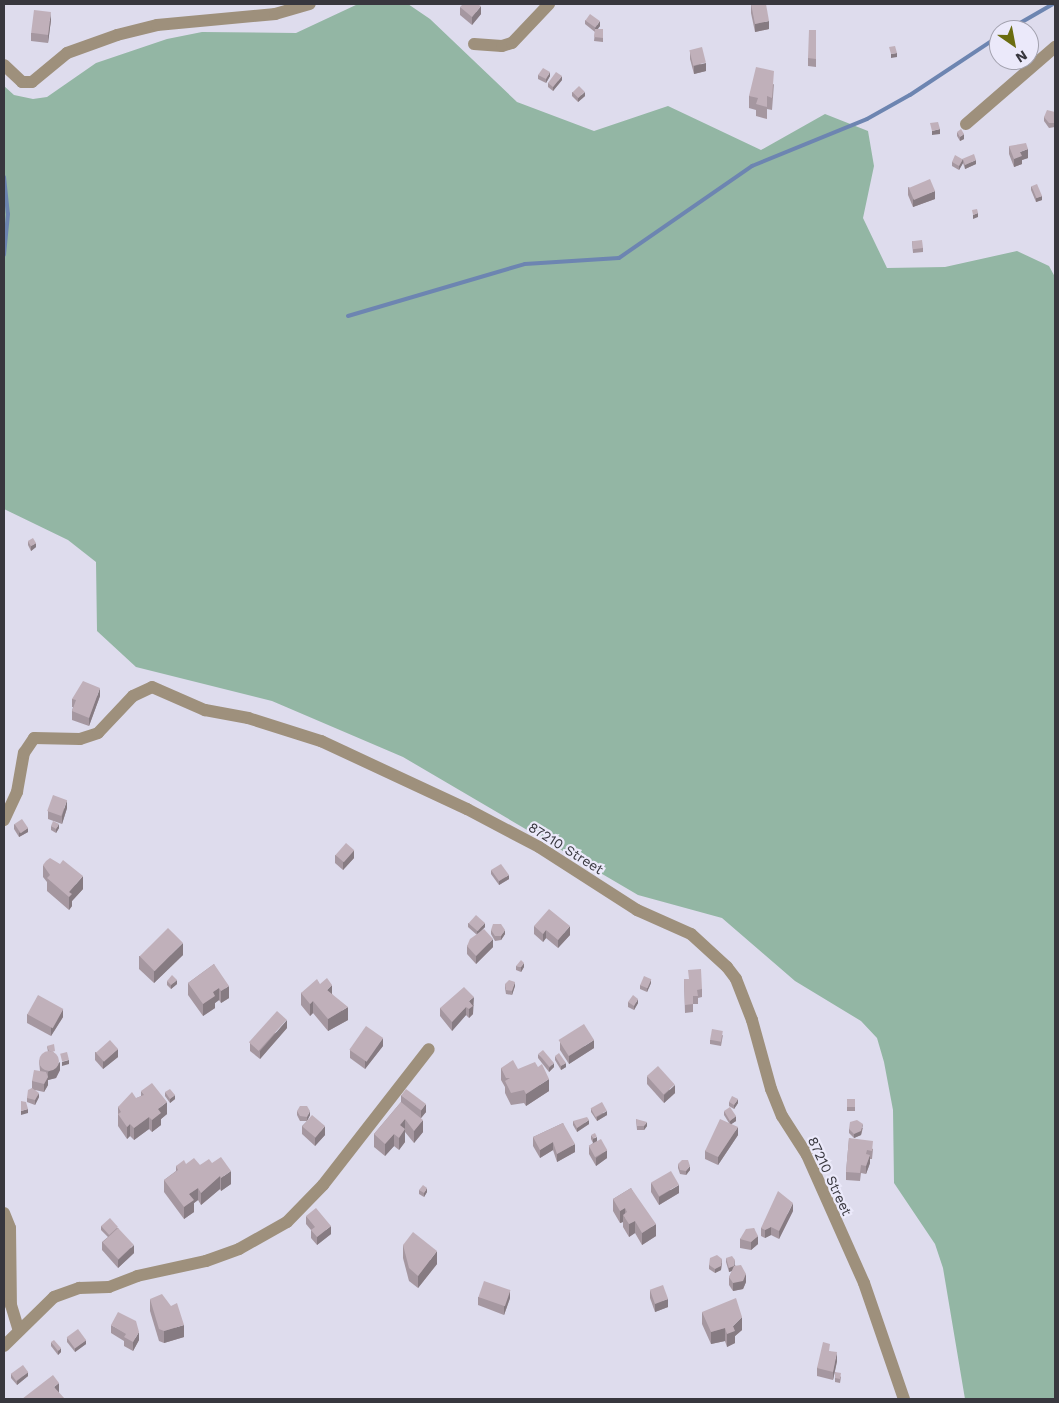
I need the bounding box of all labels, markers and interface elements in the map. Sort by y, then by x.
north arrow [989,20,1039,70]
text: N [1013,47,1030,66]
street label: 87210 Street [525,818,607,878]
street label: 87210 Street [804,1134,856,1218]

